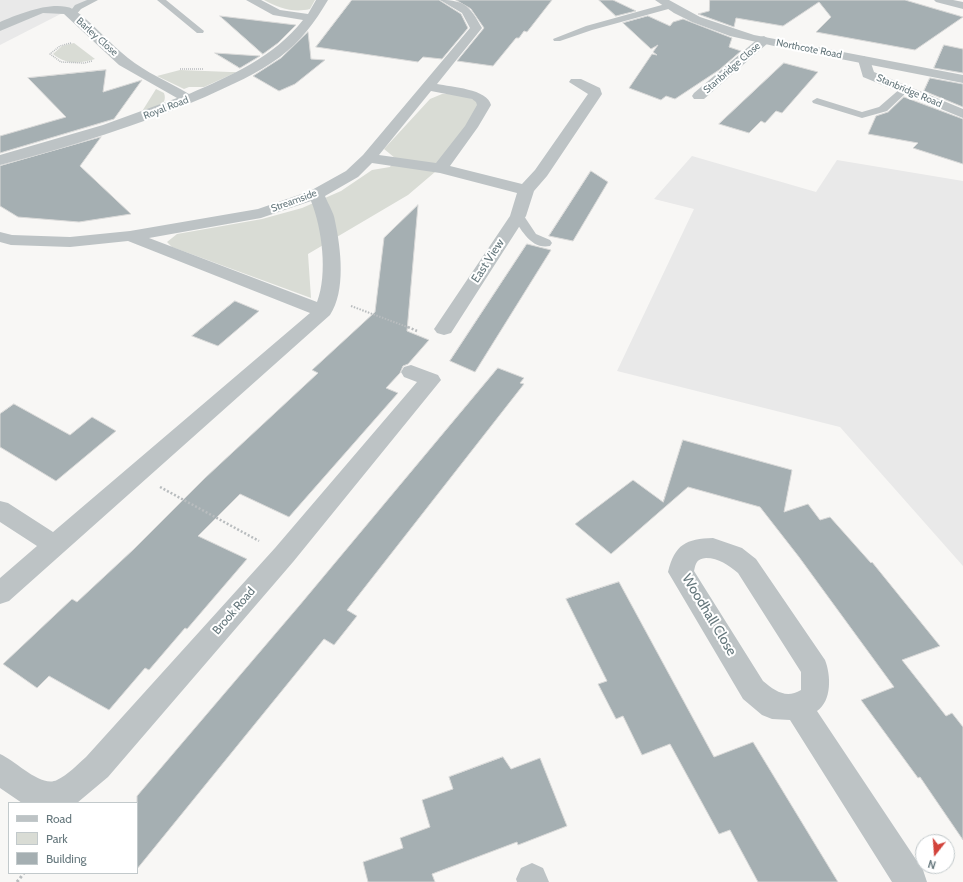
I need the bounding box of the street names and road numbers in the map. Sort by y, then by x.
street label: Barley Close [74,15,120,59]
street label: Northcote Road [775,37,843,61]
street label: Stanbridge Close [701,40,763,96]
street label: Stanbridge Road [874,72,944,110]
street label: Royal Road [142,94,190,122]
street label: Streamside [270,187,318,215]
street label: East View [469,236,507,286]
street label: Woodhall Close [678,571,740,659]
street label: Brook Road [210,584,258,638]

